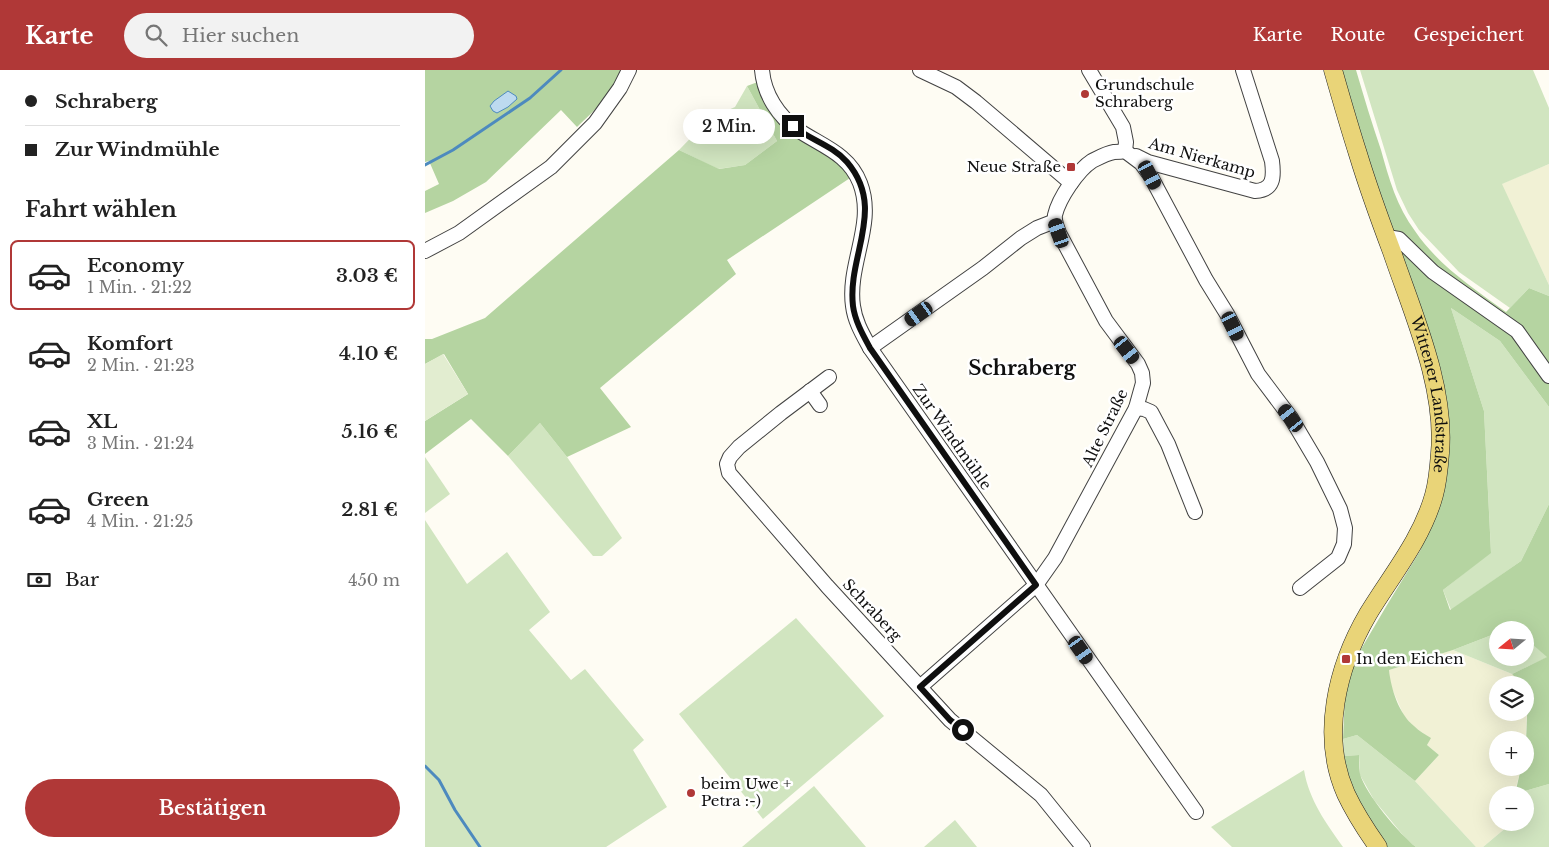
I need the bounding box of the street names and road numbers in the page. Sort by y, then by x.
street label: Am Nierkamp [1146,133,1258,182]
street label: Wittener Landstraße [1406,313,1451,474]
street label: Zur Windmühle [909,380,996,493]
street label: Alte Straße [1077,386,1132,471]
street label: Schraberg [839,575,907,645]

